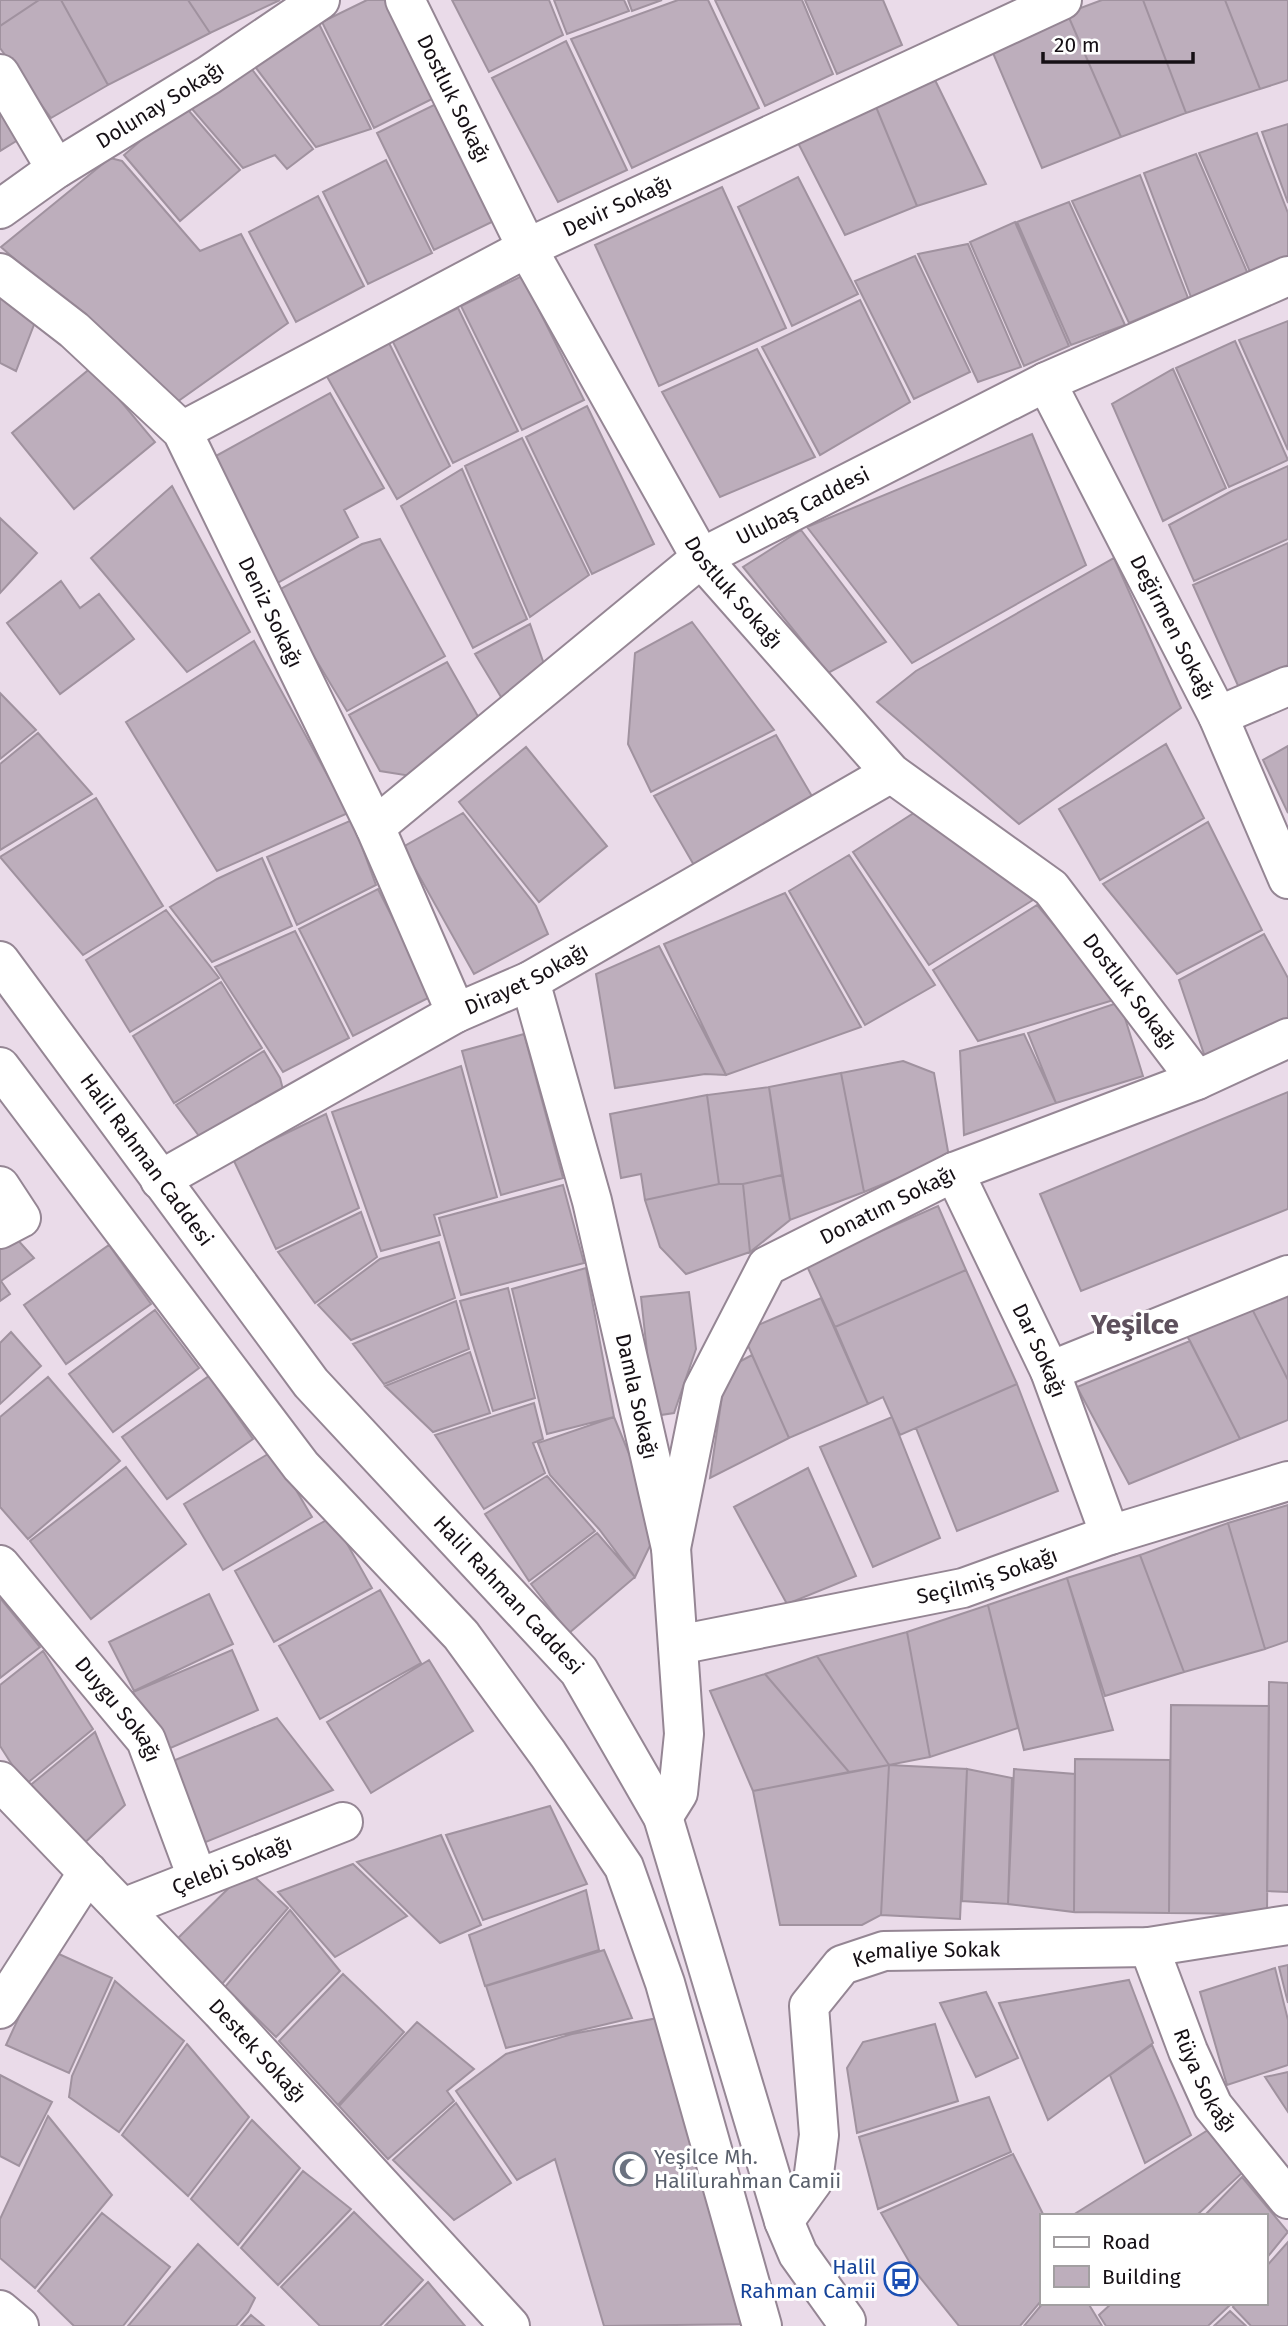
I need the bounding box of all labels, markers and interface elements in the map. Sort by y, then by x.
scale bar [1043,21,1194,65]
street label: Dostluk Sokağı [411,30,496,167]
text: 20 m [1054,32,1100,58]
street label: Dolunay Sokağı [91,56,229,154]
street label: Devir Sokağı [559,170,676,243]
street label: Ulubaş Caddesi [732,461,874,551]
street label: Dostluk Sokağı [678,532,788,654]
street label: Değirmen Sokağı [1124,551,1220,704]
street label: Deniz Sokağı [232,553,308,672]
street label: Dostluk Sokağı [1077,928,1182,1055]
street label: Dirayet Sokağı [461,937,593,1021]
street label: Halil Rahman Caddesi [74,1068,219,1251]
street label: Donatım Sokağı [815,1160,960,1250]
street label: Dar Sokağı [1006,1299,1072,1401]
district label: Yeşilce [1090,1308,1179,1341]
street label: Damla Sokağı [610,1331,663,1462]
street label: Halil Rahman Caddesi [428,1510,589,1680]
street label: Seçilmiş Sokağı [914,1542,1061,1610]
street label: Duygu Sokağı [69,1652,166,1766]
street label: Çelebi Sokağı [168,1830,296,1901]
street label: Kemaliye Sokak [849,1936,1001,1974]
street label: Destek Sokağı [203,1993,312,2108]
street label: Rüya Sokağı [1168,2025,1242,2138]
place label: Yeşilce Mh. Halilurahman Camii [654,2144,841,2194]
mosque icon: Yeşilce Mh. Halilurahman Camii [611,2150,649,2188]
legend [1040,2214,1267,2305]
text: Road [1102,2229,1150,2255]
place label: Halil Rahman Camii [740,2254,876,2304]
bus stop icon: Halil Rahman Camii [882,2260,920,2298]
text: Building [1102,2264,1181,2290]

